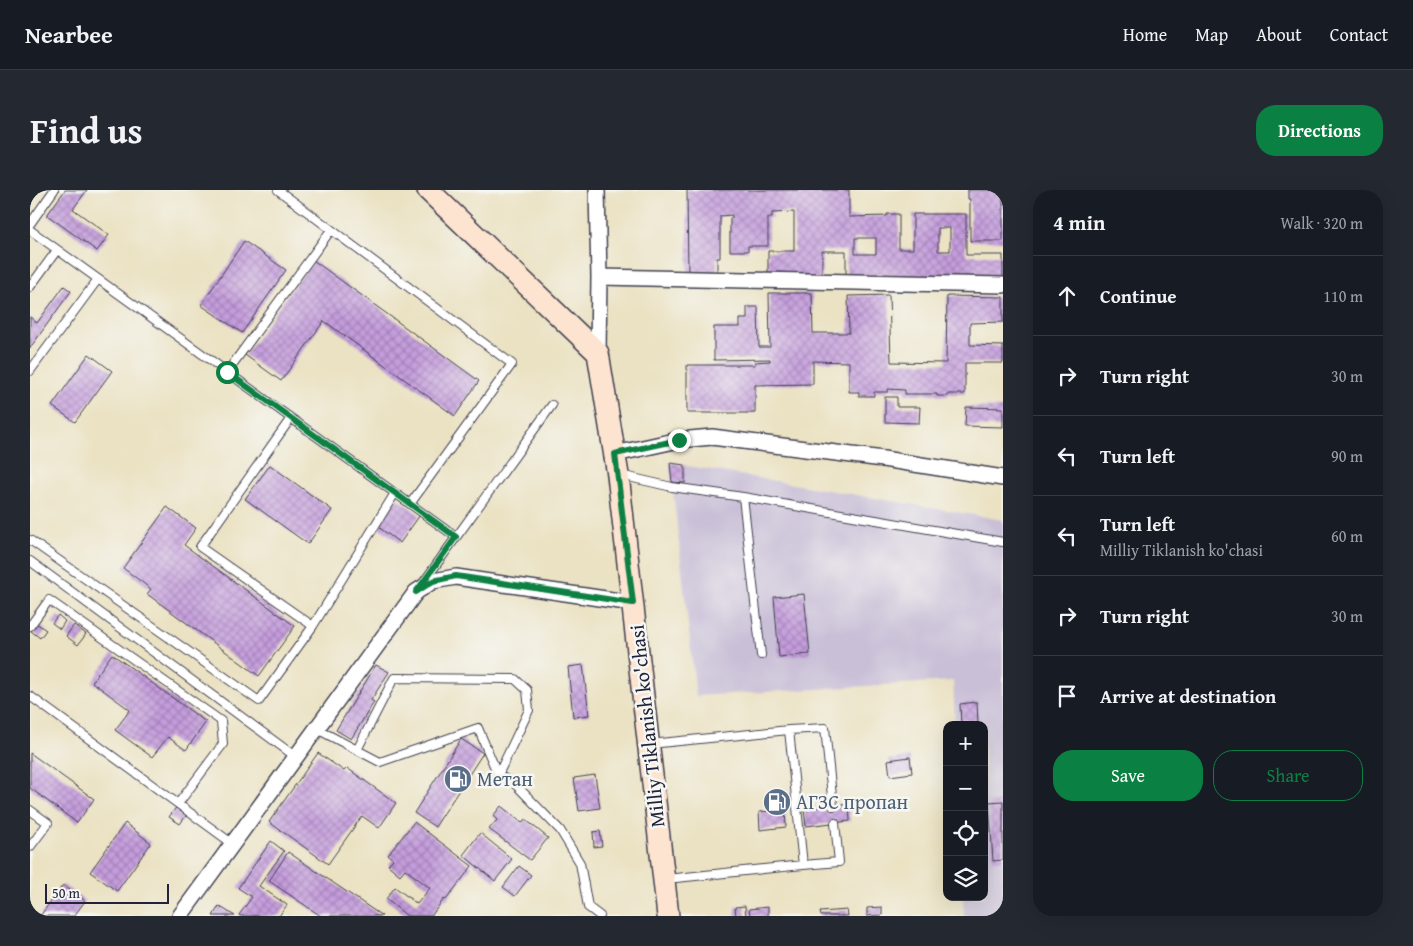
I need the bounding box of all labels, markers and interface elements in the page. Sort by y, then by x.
text: Nearbee [25,17,113,52]
text: Home [1123,21,1167,48]
text: Map [1195,21,1228,48]
text: About [1256,21,1302,48]
text: Contact [1330,21,1388,48]
text: Find us [30,105,143,156]
button: Directions [1256,105,1383,156]
text: 4 min [1053,207,1105,238]
text: Walk · 320 m [1280,211,1363,235]
icon: ahead [1053,282,1081,310]
text: Continue [1100,282,1177,310]
text: 110 m [1323,284,1363,308]
route start [216,361,239,384]
icon: right [1053,362,1081,390]
text: Turn right [1100,362,1189,390]
text: 30 m [1331,364,1363,388]
route end [668,429,691,452]
icon: left [1053,442,1081,470]
text: Turn left [1100,442,1175,470]
text: 90 m [1331,444,1363,468]
text: Turn left [1100,510,1175,538]
icon: left [1053,522,1081,550]
text: 60 m [1331,524,1363,548]
text: Milliy Tiklanish ko'chasi [1100,538,1263,562]
icon: right [1053,602,1081,630]
text: Turn right [1100,602,1189,630]
text: 30 m [1331,604,1363,628]
street label: Milliy Tiklanish ko'chasi [621,623,672,829]
icon: arrive [1053,682,1081,710]
text: Arrive at destination [1100,682,1276,710]
map controls [943,721,988,901]
button: + [943,721,988,766]
button: Save [1053,750,1203,801]
button: Share [1213,750,1363,801]
fuel station icon: Метан [443,764,473,794]
place label: Метан [477,764,533,793]
button: − [943,766,988,811]
fuel station icon: АГЗС пропан [762,787,792,817]
place label: АГЗС пропан [796,787,909,816]
button: locate [943,811,988,856]
button: layers [943,856,988,901]
scale bar [45,881,169,904]
text: 50 m [52,883,80,903]

